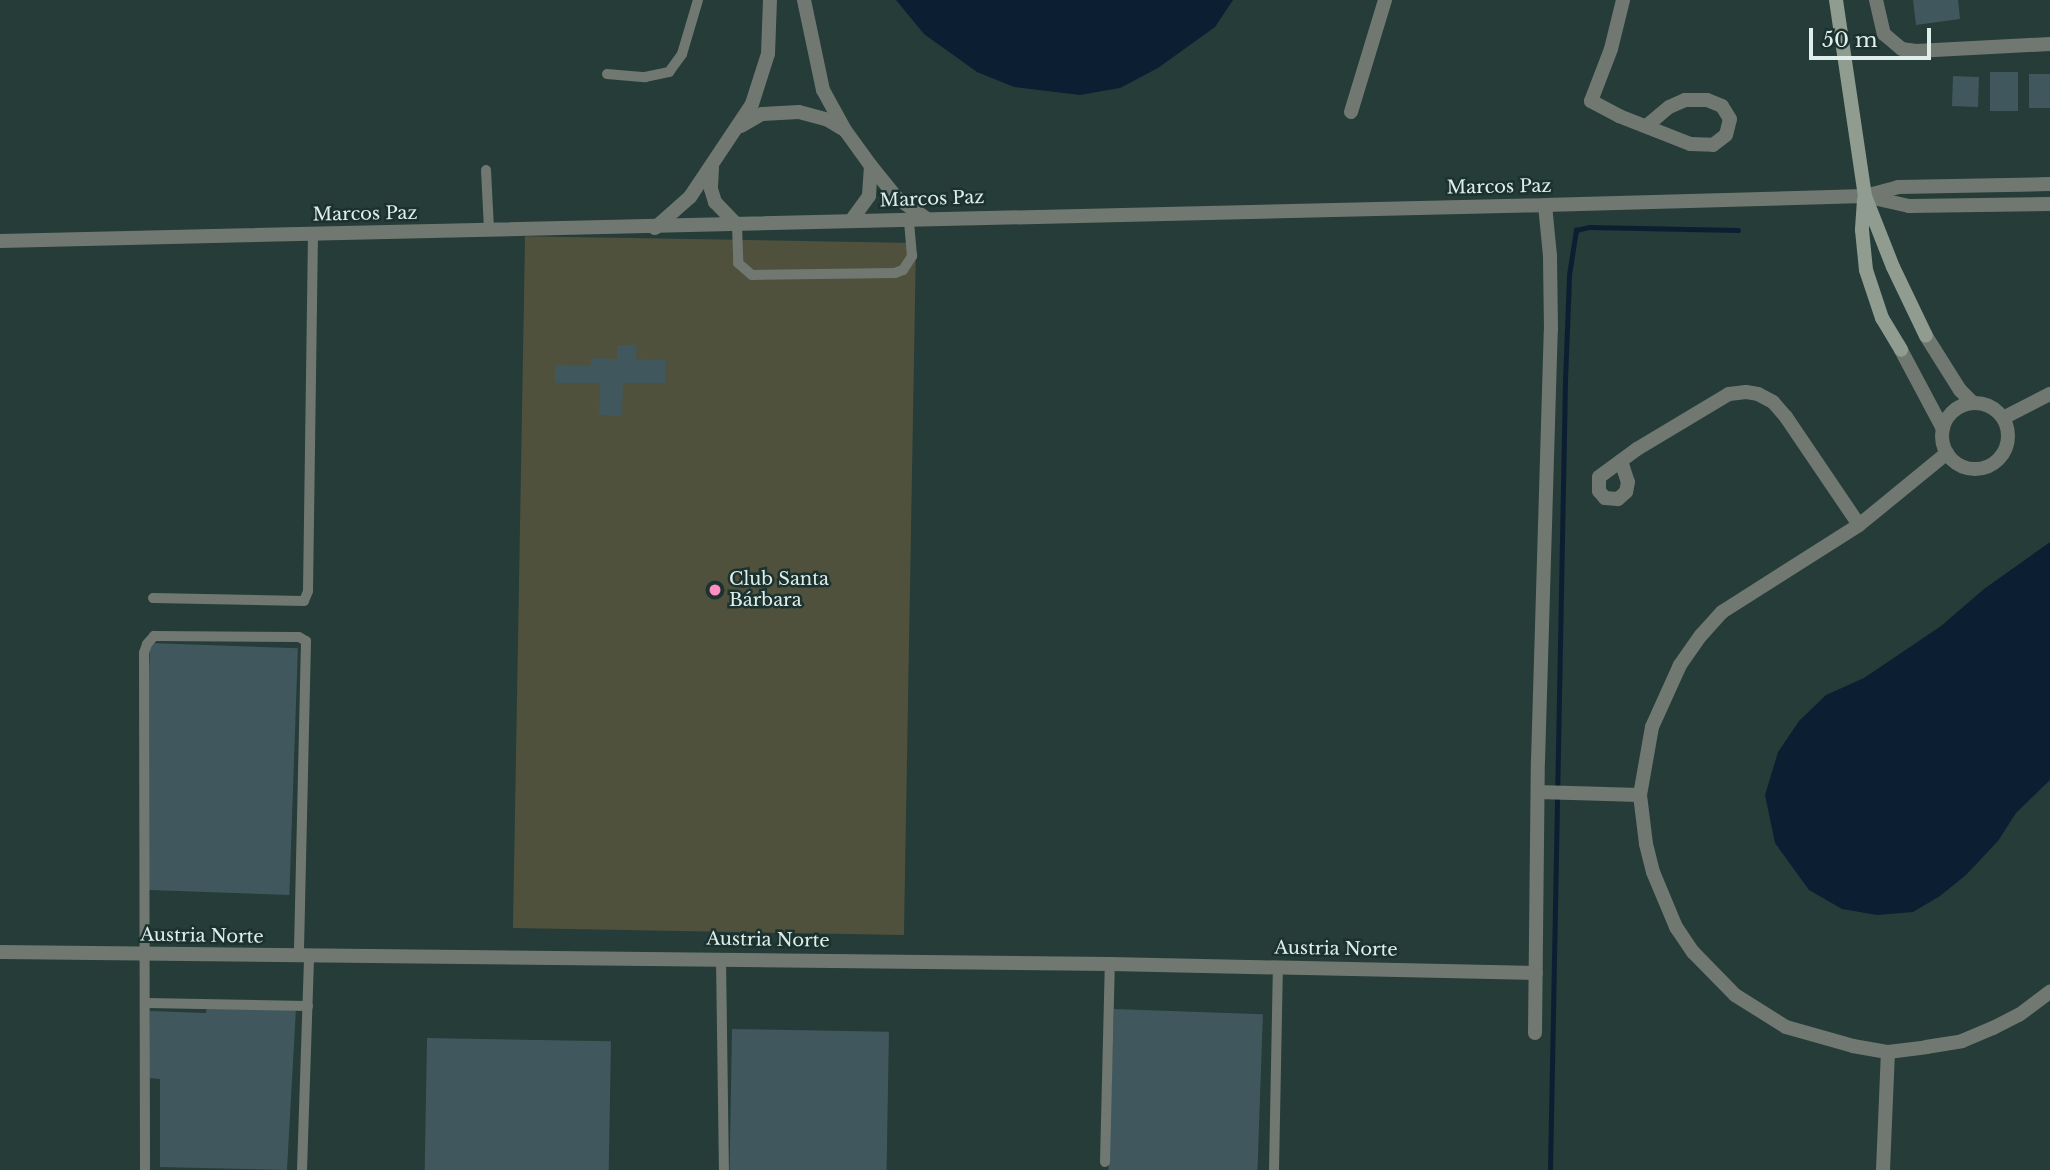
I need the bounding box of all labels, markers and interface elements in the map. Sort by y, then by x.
scale bar [1812,14,1934,58]
text: 50 m [1822,27,1877,53]
street label: Marcos Paz [1446,175,1552,199]
street label: Marcos Paz [879,186,985,212]
street label: Marcos Paz [312,202,418,226]
place label: Club Santa Bárbara [729,569,829,612]
marker: Club Santa Bárbara [707,582,723,598]
street label: Austria Norte [140,924,264,948]
street label: Austria Norte [706,928,830,952]
street label: Austria Norte [1274,937,1398,961]

